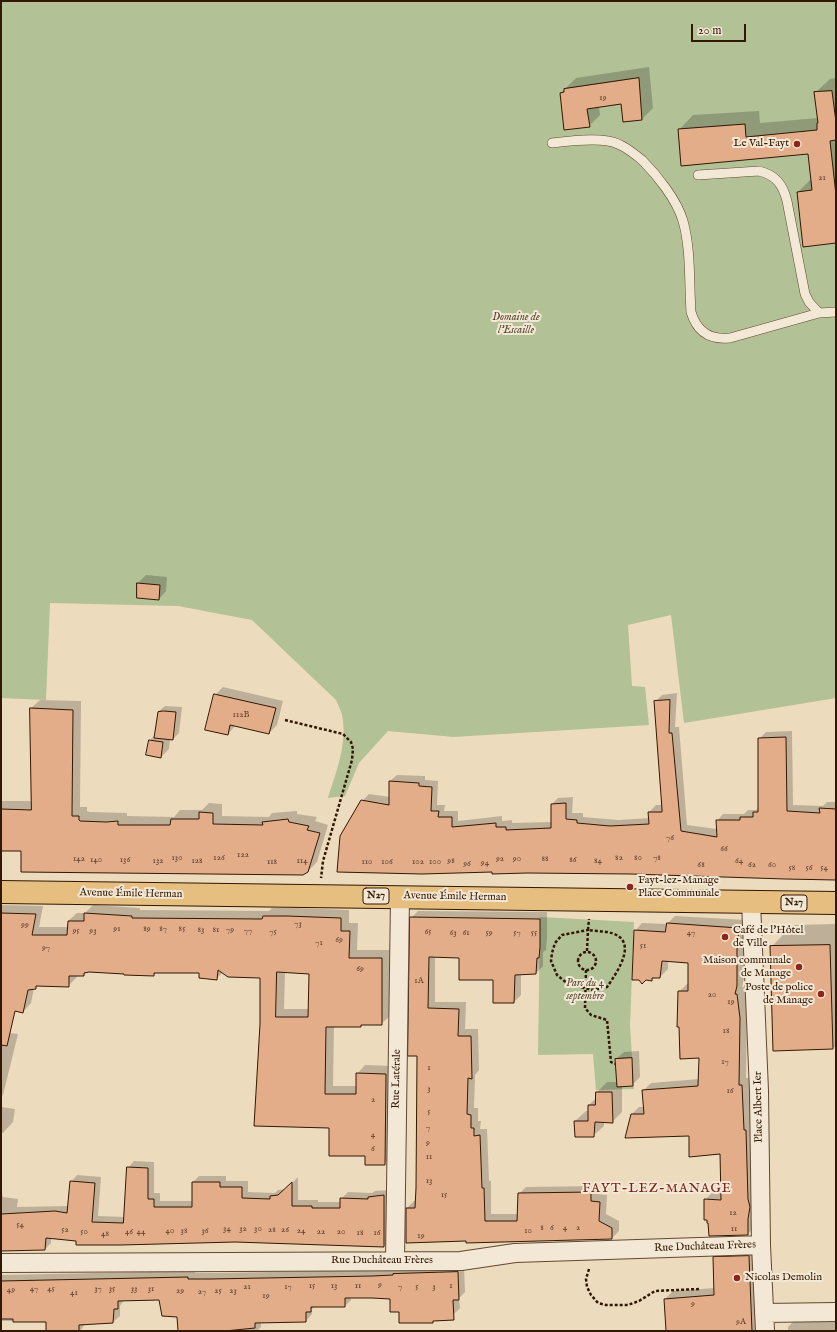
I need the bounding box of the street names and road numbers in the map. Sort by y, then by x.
street label: Avenue Émile Herman [79,887,183,901]
road number: N27 [363,888,389,904]
street label: Avenue Émile Herman [403,890,507,904]
road number: N27 [781,895,807,911]
street label: Rue Latérale [390,1049,404,1109]
street label: Place Albert Ier [752,1071,766,1143]
street label: Rue Duchâteau Frères [654,1239,756,1255]
street label: Rue Duchâteau Frères [331,1254,433,1268]

